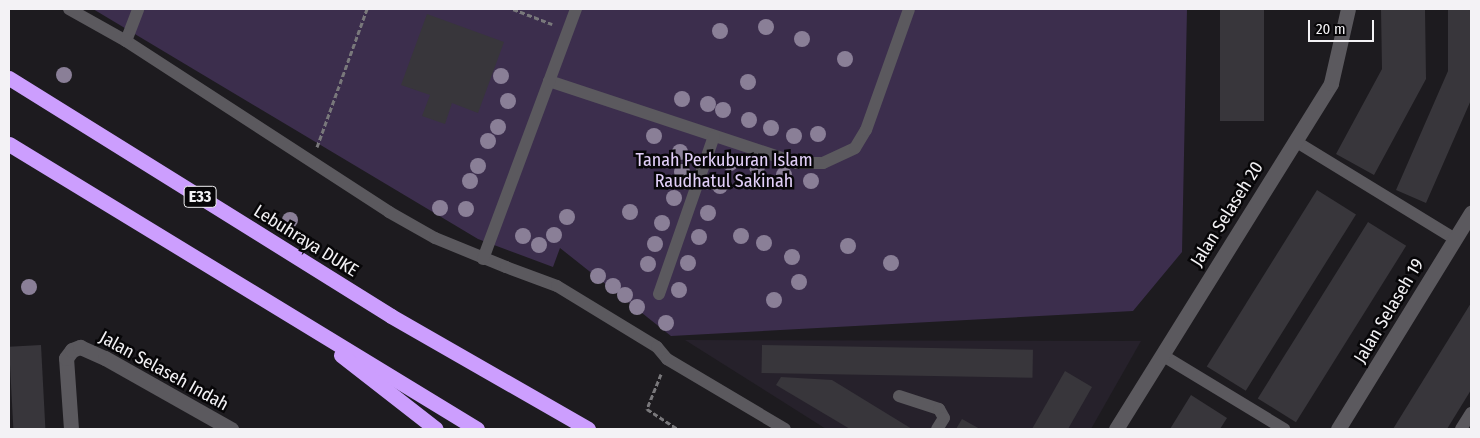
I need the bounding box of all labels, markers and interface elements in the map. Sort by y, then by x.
scale bar [1310,10,1376,42]
text: 20 m [1316,20,1346,38]
park label: Tanah Perkuburan Islam Raudhatul Sakinah [636,150,812,192]
street label: Jalan Selaseh 20 [1186,158,1268,270]
road number: E33 [182,183,218,210]
street label: Lebuhraya DUKE [250,200,362,282]
street label: Jalan Selaseh 19 [1349,255,1429,367]
street label: Jalan Selaseh Indah [96,327,232,415]

